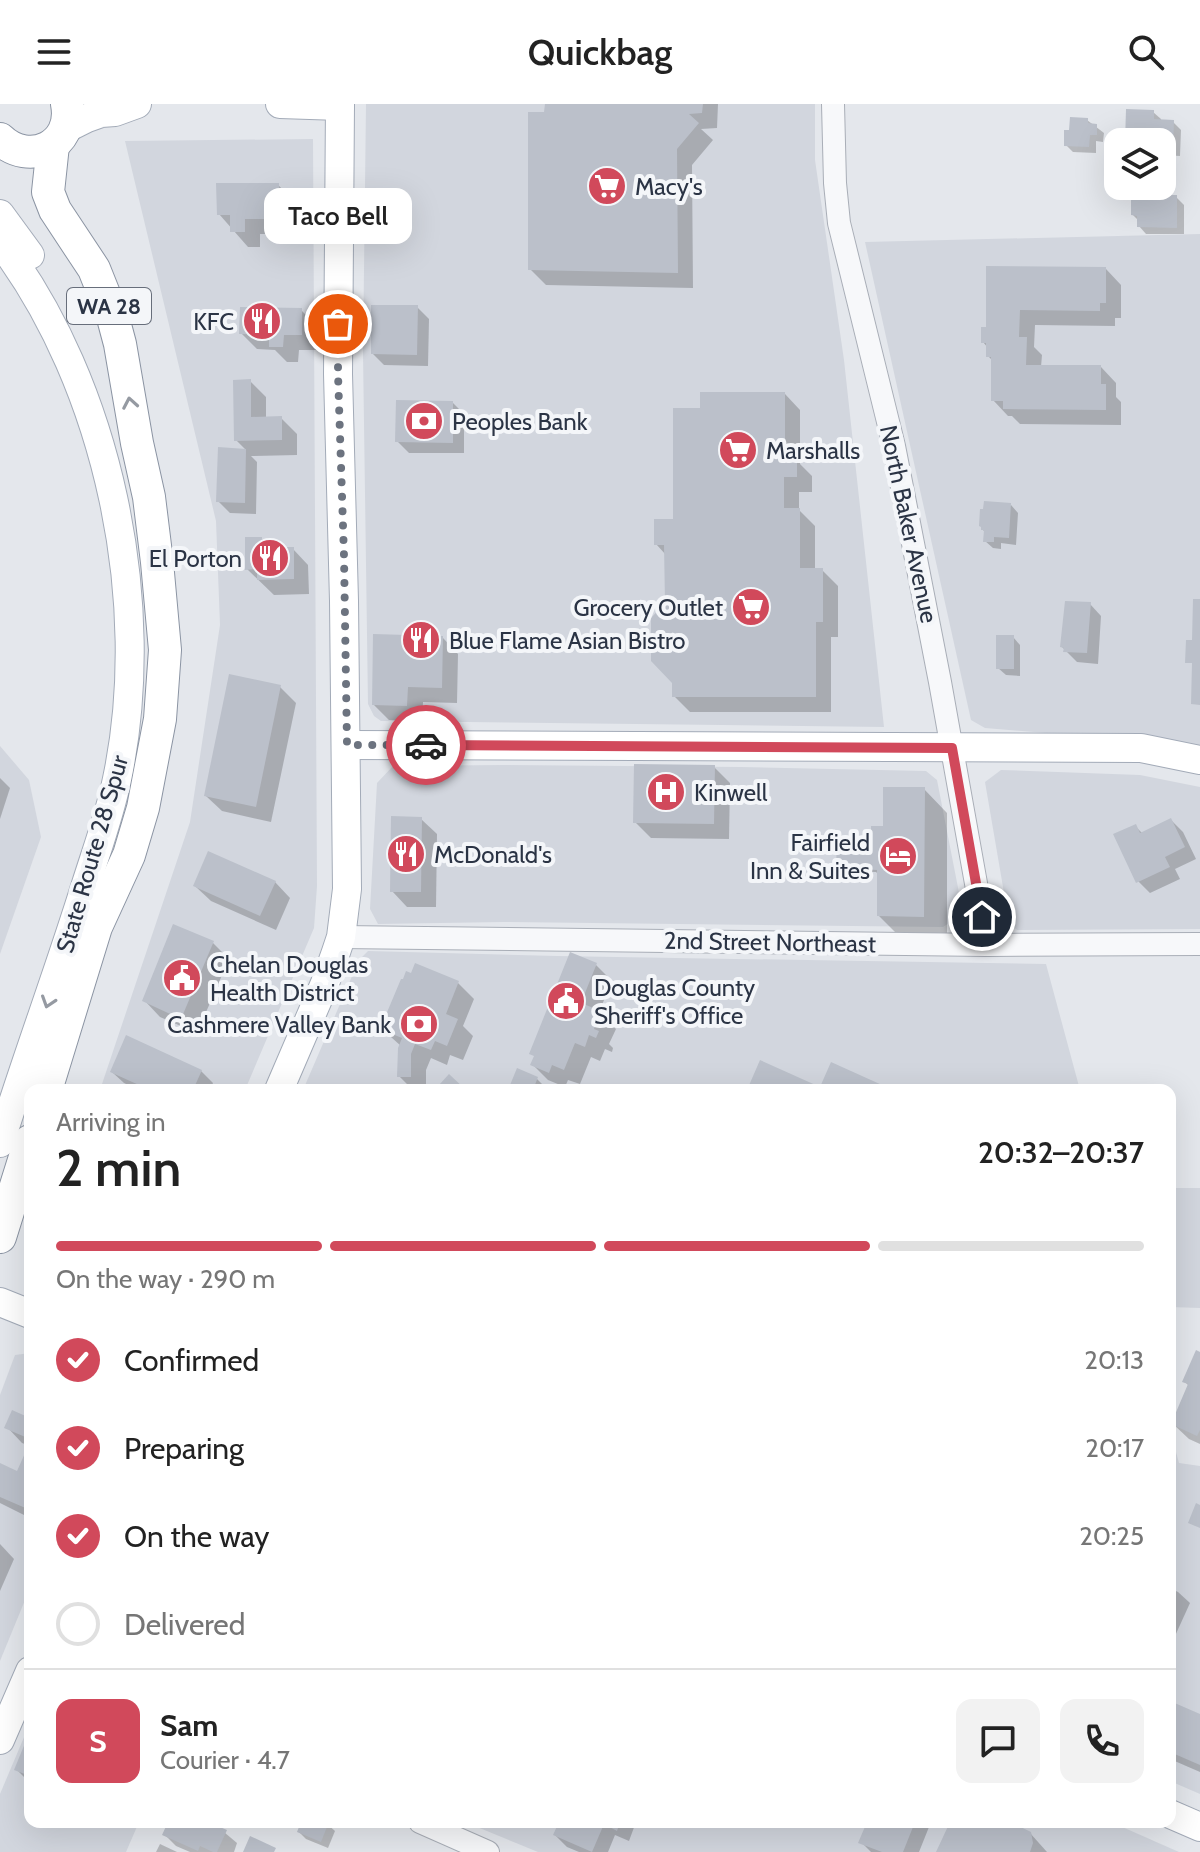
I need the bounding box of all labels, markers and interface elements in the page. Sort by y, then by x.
icon: menu [32,30,76,74]
text: Quickbag [528,30,672,74]
icon: search [1124,30,1168,74]
map controls [1104,128,1176,200]
button: layers [1104,128,1176,200]
supermarket icon: Macy's [586,165,628,207]
place label: Macy's [635,172,703,201]
callout: Taco Bell [264,188,412,244]
text: Taco Bell [288,200,388,232]
road number: WA 28 [67,288,151,324]
pin [304,290,372,358]
restaurant icon: KFC [241,300,283,342]
icon: bag [316,302,360,346]
place label: KFC [193,307,234,336]
one-way arrow [123,396,140,410]
bank icon: Peoples Bank [403,400,445,442]
place label: Peoples Bank [452,407,588,436]
street label: North Baker Avenue [874,423,944,625]
supermarket icon: Marshalls [717,429,759,471]
place label: Marshalls [766,436,860,465]
restaurant icon: El Porton [249,537,291,579]
place label: El Porton [149,544,242,573]
supermarket icon: Grocery Outlet [730,586,772,628]
place label: Grocery Outlet [573,593,723,622]
restaurant icon: Blue Flame Asian Bistro [400,619,442,661]
place label: Blue Flame Asian Bistro [449,626,686,655]
courier [386,705,466,785]
icon: car [404,723,448,767]
street label: State Route 28 Spur [50,752,134,956]
hospital icon: Kinwell [645,771,687,813]
place label: Kinwell [694,778,768,807]
place label: Fairfield Inn & Suites [750,828,870,885]
restaurant icon: McDonald's [385,833,427,875]
hotel icon: Fairfield Inn & Suites [877,835,919,877]
place label: McDonald's [434,840,552,869]
pin [948,883,1016,951]
icon: home [960,895,1004,939]
street label: 2nd Street Northeast [664,926,876,958]
place label: Chelan Douglas Health District [210,950,368,1007]
public building icon: Chelan Douglas Health District [161,957,203,999]
place label: Douglas County Sheriff's Office [594,973,755,1030]
public building icon: Douglas County Sheriff's Office [545,980,587,1022]
one-way arrow [41,994,57,1008]
bank icon: Cashmere Valley Bank [398,1003,440,1045]
place label: Cashmere Valley Bank [167,1010,391,1039]
text: Arriving in [56,1106,166,1138]
text: 20:32–20:37 [978,1134,1144,1171]
text: 2 min [56,1136,181,1199]
text: On the way · 290 m [56,1263,275,1295]
icon: check [56,1338,100,1382]
text: Confirmed [124,1342,259,1379]
text: 20:13 [1084,1344,1144,1376]
icon: check [56,1426,100,1470]
text: Preparing [124,1430,244,1467]
text: 20:17 [1085,1432,1144,1464]
icon: check [56,1514,100,1558]
text: On the way [124,1518,269,1555]
text: 20:25 [1079,1520,1144,1552]
text: Delivered [124,1606,245,1643]
button: chat [956,1699,1040,1783]
button: phone [1060,1699,1144,1783]
text: Sam [160,1707,218,1744]
text: S [89,1723,107,1760]
text: Courier · 4.7 [160,1744,290,1776]

